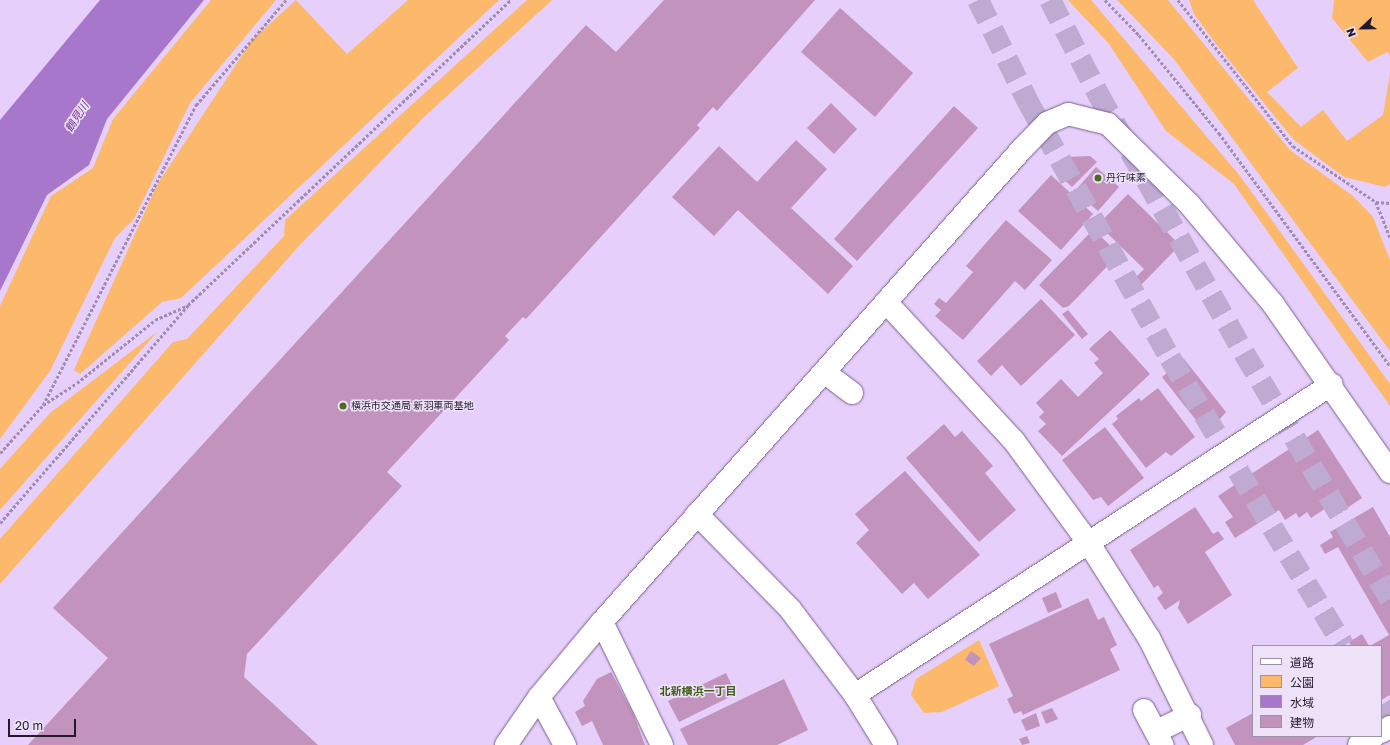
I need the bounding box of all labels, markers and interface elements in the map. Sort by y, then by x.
north arrow [1342,8,1382,48]
text: N [1343,26,1358,39]
water label: 鶴見川 [62,100,92,134]
place label: 丹行味素 [1106,172,1146,184]
marker: 丹行味素 [1093,173,1103,183]
place label: 横浜市交通局 新羽車両基地 [351,400,473,412]
marker: 横浜市交通局 新羽車両基地 [338,401,348,411]
legend [1252,645,1382,737]
text: 道路 [1290,655,1314,670]
text: 公園 [1290,675,1314,690]
district label: 北新横浜一丁目 [660,684,736,698]
text: 水域 [1290,695,1314,710]
scale bar [10,711,78,737]
text: 建物 [1290,715,1314,730]
text: 20 m [15,718,43,733]

